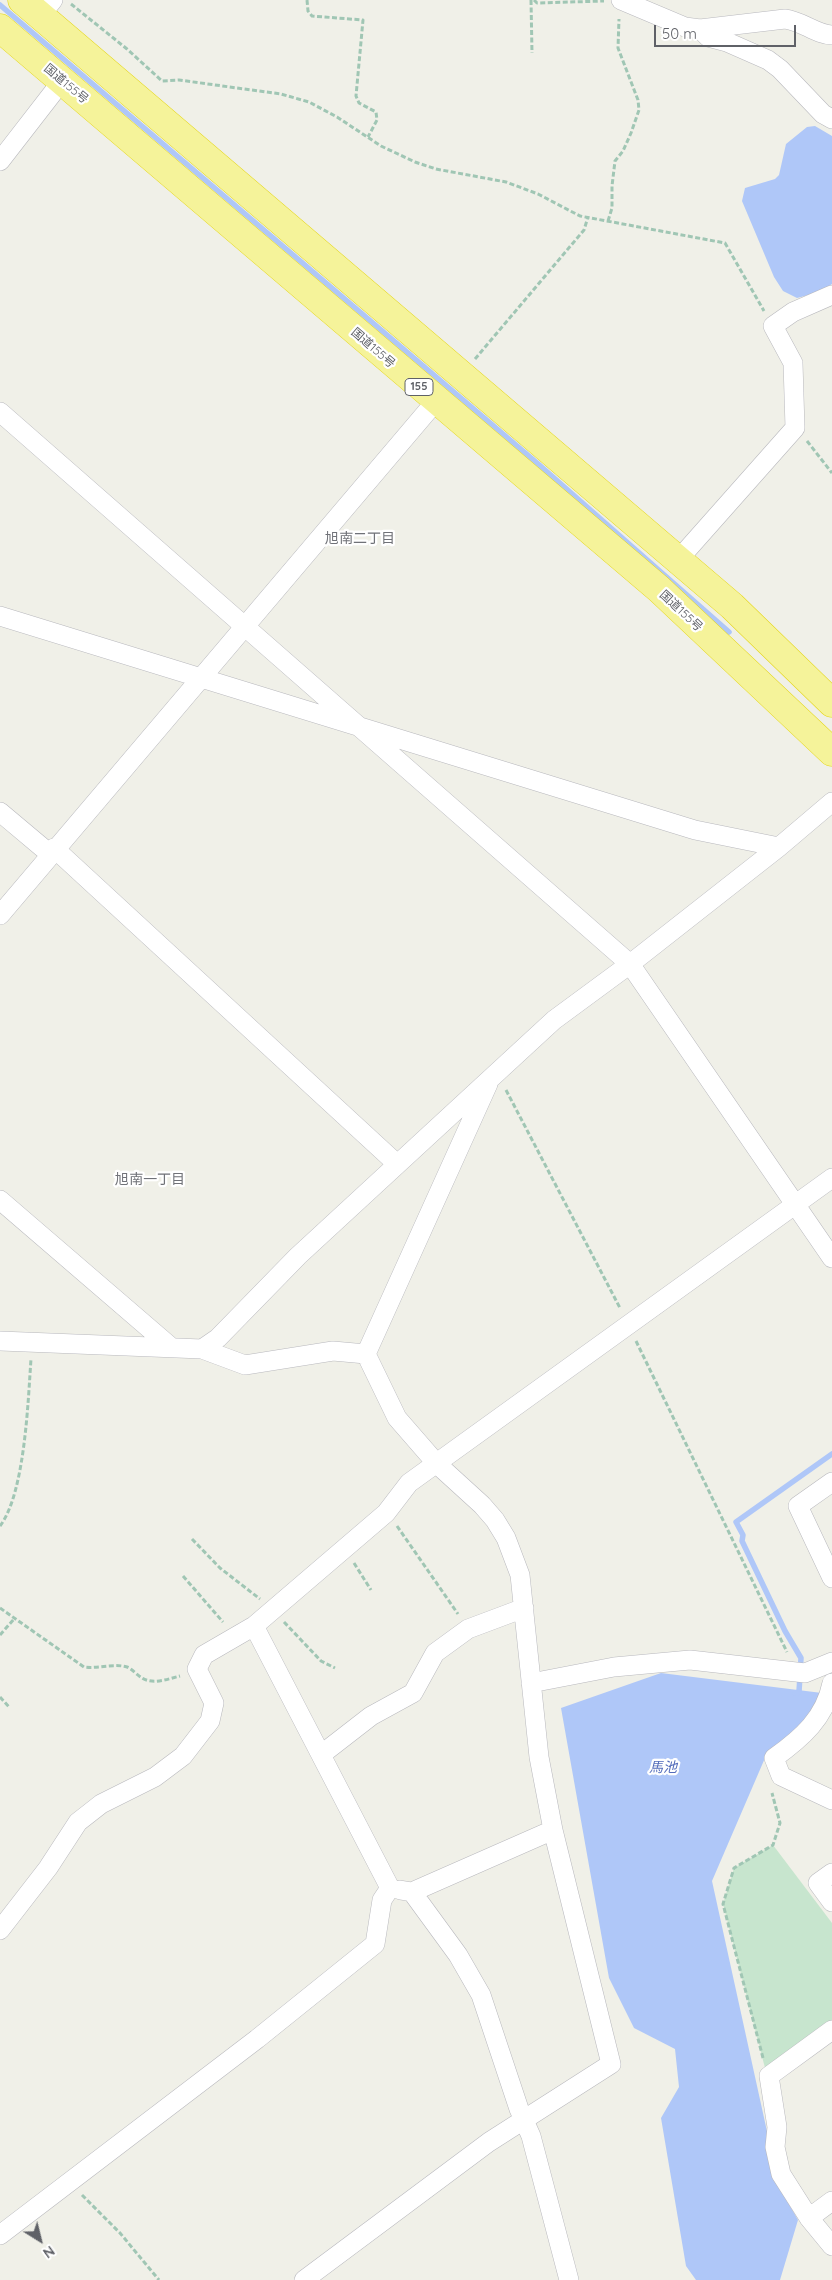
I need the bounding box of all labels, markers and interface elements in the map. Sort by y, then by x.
scale bar [657,15,800,47]
text: 50 m [662,24,697,43]
street label: 国道155号 [41,61,91,107]
street label: 国道155号 [348,325,398,371]
road number: 155 [405,378,433,396]
district label: 旭南二丁目 [325,531,395,547]
street label: 国道155号 [657,587,705,635]
district label: 旭南一丁目 [115,1172,185,1188]
water label: 馬池 [649,1760,677,1776]
north arrow [15,2215,65,2265]
text: N [39,2242,58,2262]

